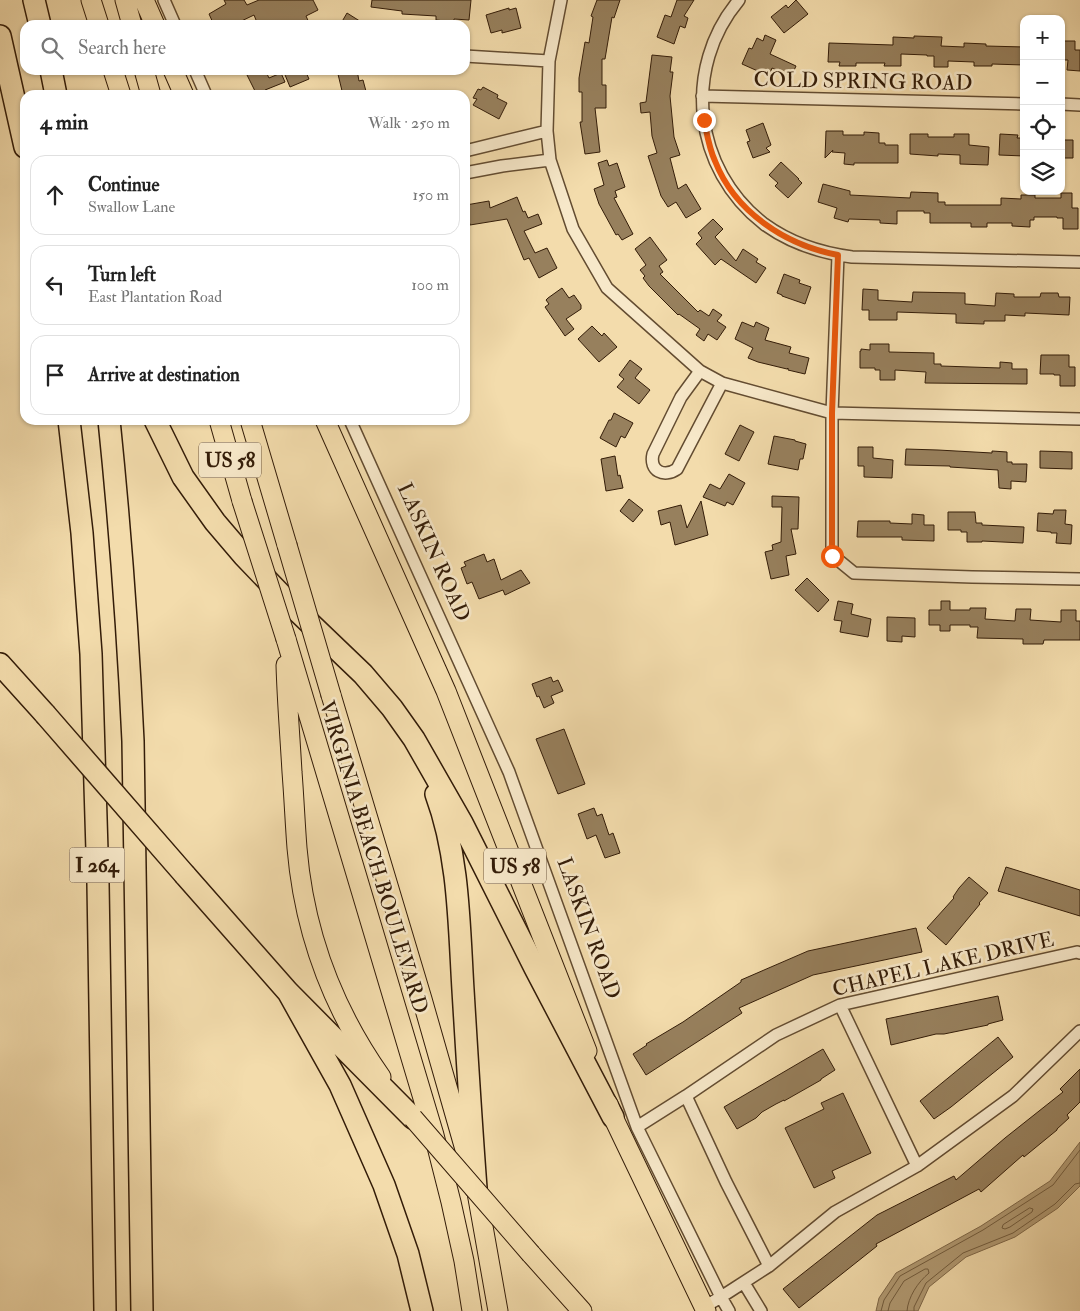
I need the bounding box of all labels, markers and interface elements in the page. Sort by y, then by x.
map controls [1020,15,1065,195]
button: + [1020,15,1065,60]
search box [20,20,470,75]
icon: search [38,34,66,62]
text: Search here [78,36,166,60]
button: − [1020,60,1065,105]
street label: COLD SPRING ROAD [753,66,973,97]
button: locate [1020,105,1065,150]
text: 4 min [40,109,88,136]
route end [693,109,716,132]
text: Walk · 250 m [368,113,450,133]
button: layers [1020,150,1065,195]
text: Continue [88,173,159,197]
icon: ahead [41,181,69,209]
text: 150 m [412,185,449,205]
text: Swallow Lane [88,197,175,217]
text: Turn left [88,263,156,287]
icon: left [41,271,69,299]
text: 100 m [411,275,449,295]
text: East Plantation Road [88,287,222,307]
icon: arrive [41,361,69,389]
text: Arrive at destination [88,363,240,387]
road number: US 58 [199,442,261,478]
street label: LASKIN ROAD [391,479,476,626]
route start [821,545,844,568]
street label: VIRGINIA BEACH BOULEVARD [313,698,434,1017]
road number: I 264 [70,848,124,882]
road number: US 58 [484,848,546,884]
street label: LASKIN ROAD [550,854,627,1003]
street label: CHAPEL LAKE DRIVE [830,926,1056,1003]

